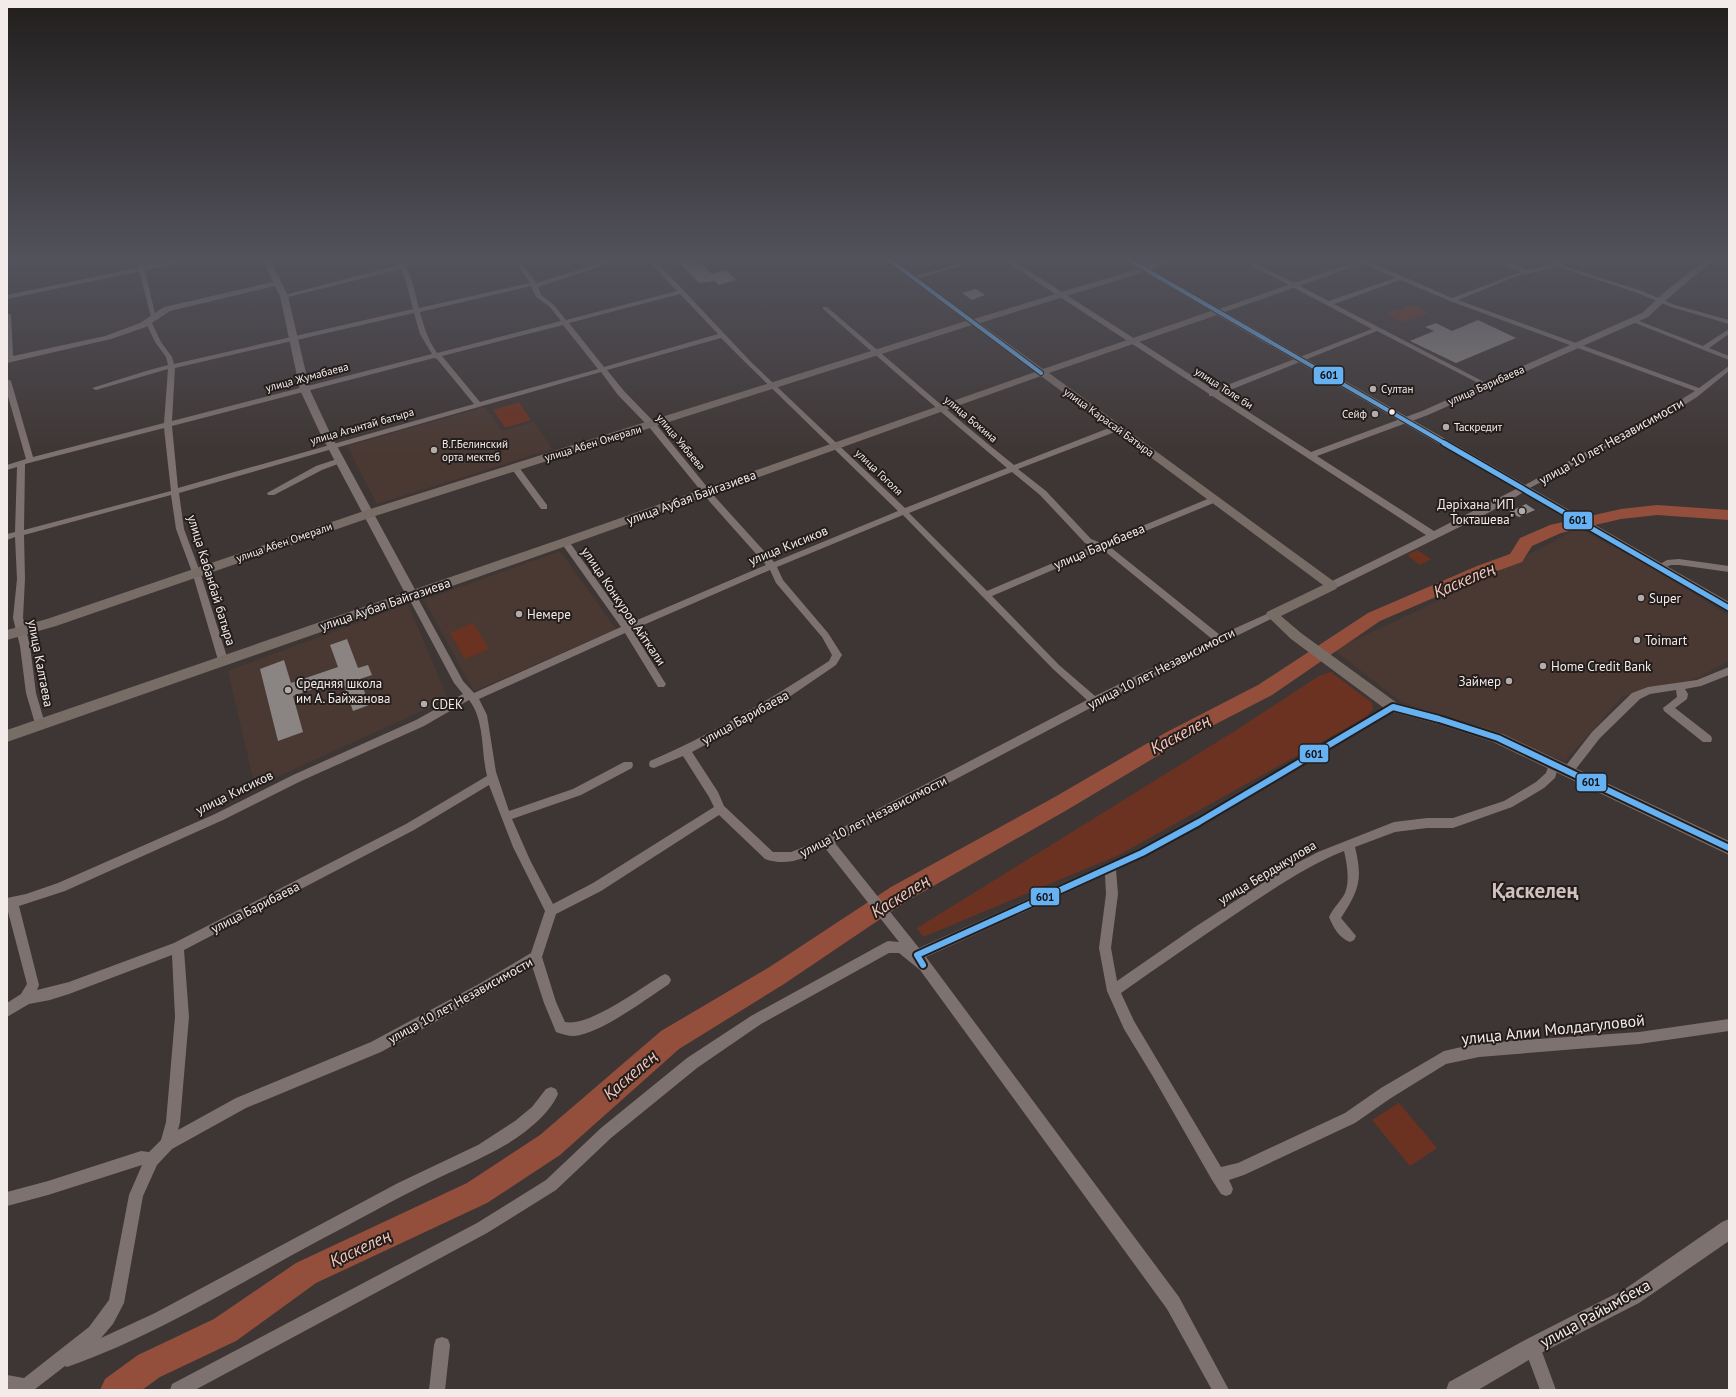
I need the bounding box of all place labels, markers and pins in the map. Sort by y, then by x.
place label: Султан [1381,382,1414,396]
marker: Султан [1368,384,1378,394]
place label: Сейф [1342,407,1367,421]
unlabelled marker [1387,407,1397,417]
marker: Сейф [1370,409,1380,419]
place label: Таскредит [1454,420,1503,434]
marker: Таскредит [1441,422,1451,432]
place label: В.Г.Белинский орта мектеб [442,437,508,464]
marker: В.Г.Белинский орта мектеб [429,445,439,455]
place label: Дәріхана "ИП Токташева" [1437,496,1514,528]
marker: Дәріхана "ИП Токташева" [1517,506,1527,516]
place label: Super [1649,590,1682,607]
marker: Super [1636,593,1646,603]
place label: Немере [527,606,571,623]
marker: Немере [514,609,524,619]
place label: Toimart [1645,632,1688,649]
marker: Toimart [1632,635,1642,645]
place label: Home Credit Bank [1551,658,1652,675]
marker: Home Credit Bank [1538,661,1548,671]
place label: Займер [1458,673,1501,690]
place label: Средняя школа им А. Байжанова [296,675,390,707]
marker: Займер [1504,676,1514,686]
marker: Средняя школа им А. Байжанова [283,685,293,695]
place label: CDEK [432,696,463,713]
marker: CDEK [419,699,429,709]

